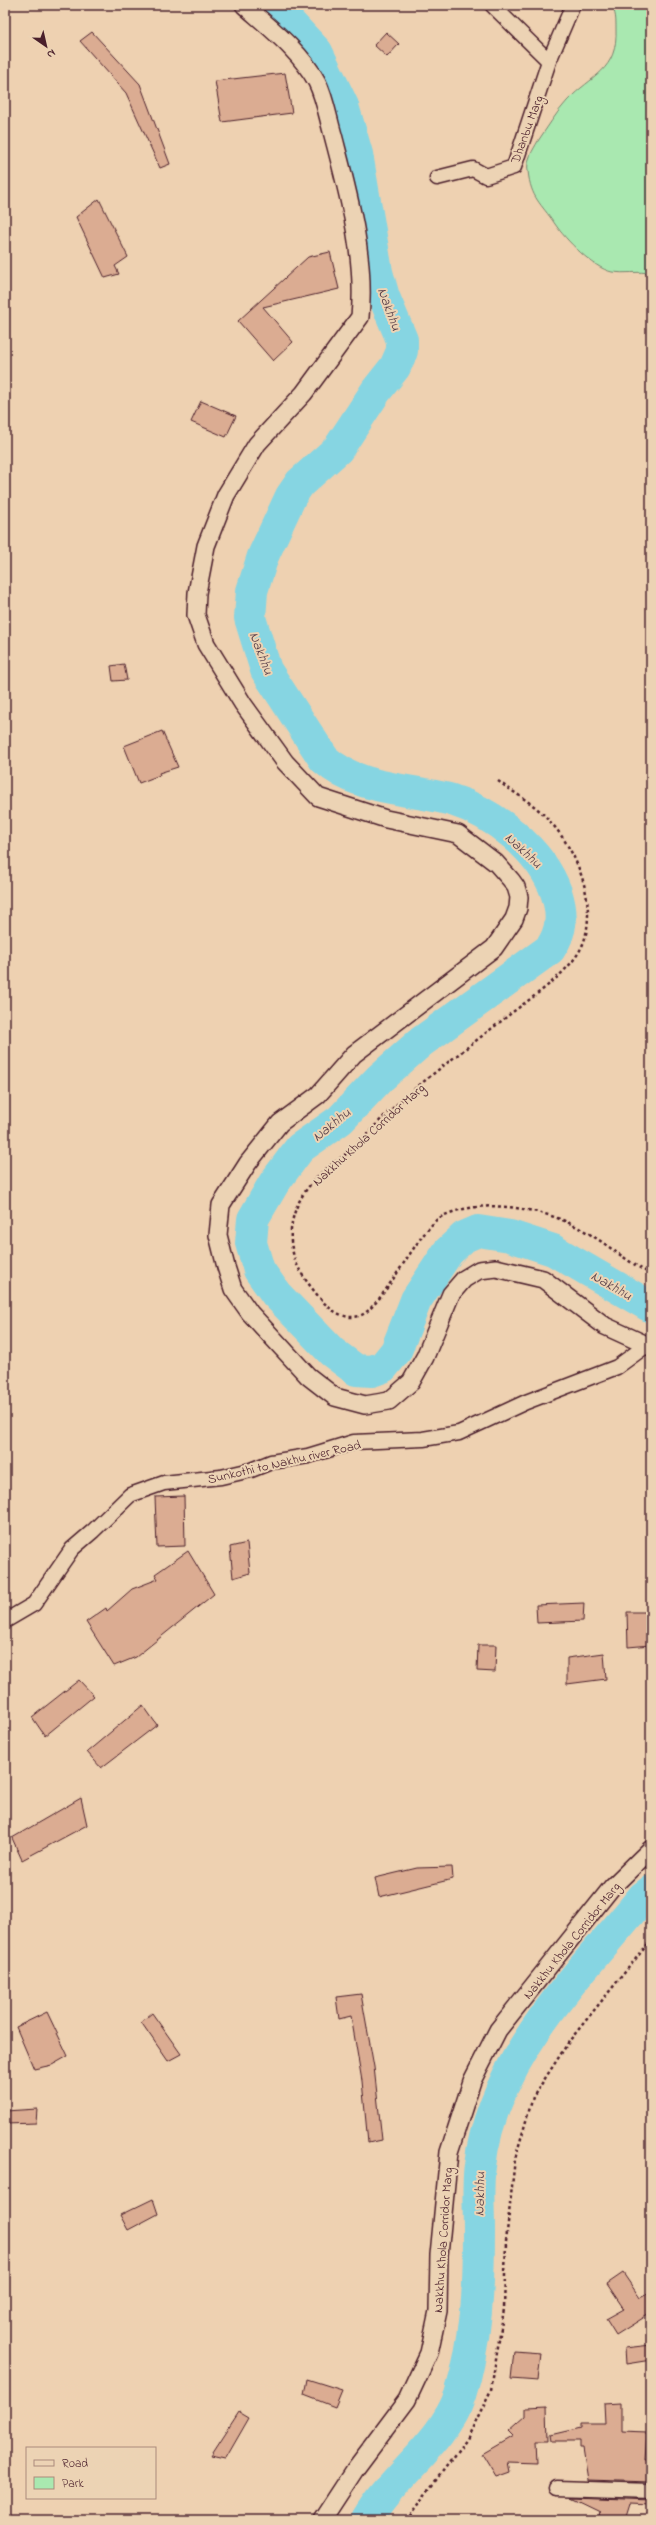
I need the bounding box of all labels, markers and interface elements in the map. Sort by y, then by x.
north arrow [26,26,66,66]
text: N [43,45,59,62]
street label: Dhanbu Marg [506,93,550,168]
water label: Nakhhu [371,285,406,334]
water label: Nakhhu [243,629,278,678]
water label: Nakhhu [500,828,546,874]
street label: Nakkhu Khola Corridor Marg [308,1079,430,1192]
water label: Nakhhu [308,1103,356,1147]
water label: Nakhhu [587,1266,636,1307]
street label: Sunkothi to Nakhu river Road [206,1435,363,1489]
street label: Nakkhu Khola Corridor Marg [519,1878,626,2004]
street label: Nakkhu Khola Corridor Marg [429,2167,459,2314]
water label: Nakhhu [470,2172,491,2216]
legend [26,2447,156,2499]
text: Road [62,2455,88,2473]
text: Park [62,2475,84,2493]

